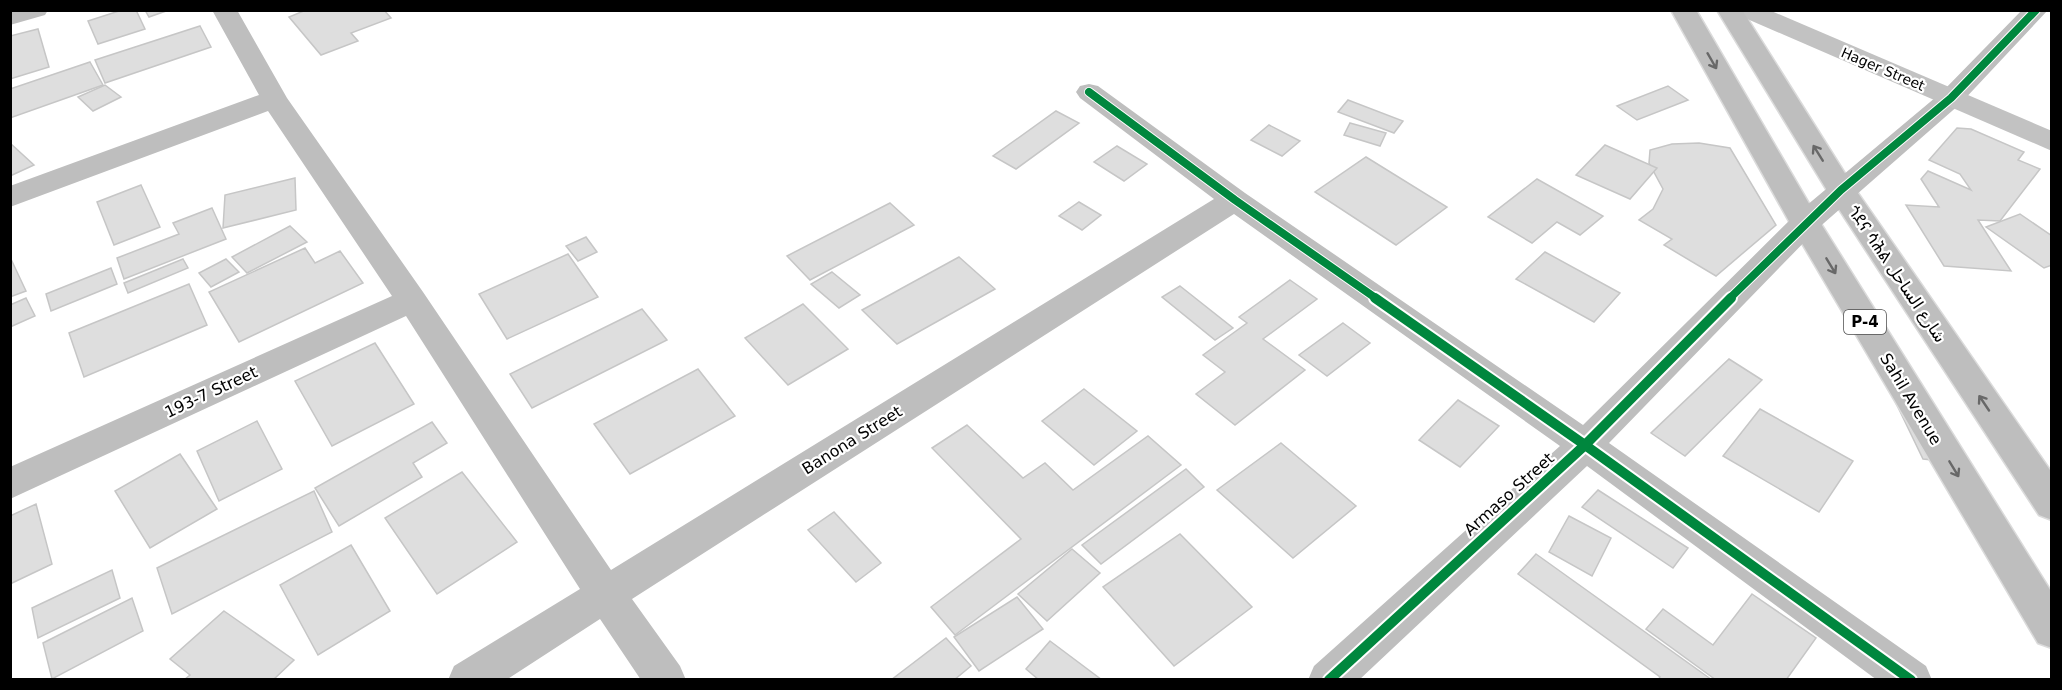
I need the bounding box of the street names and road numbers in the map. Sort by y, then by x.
street label: Hager Street [1839,44,1928,94]
street label: ጎደና ሳሕል شارع الساحل [1843,202,1950,347]
road number: P-4 [1844,310,1886,334]
street label: Sahil Avenue [1876,350,1946,448]
street label: 193-7 Street [162,362,260,422]
street label: Banona Street [798,402,906,478]
street label: Armaso Street [1460,449,1558,539]

